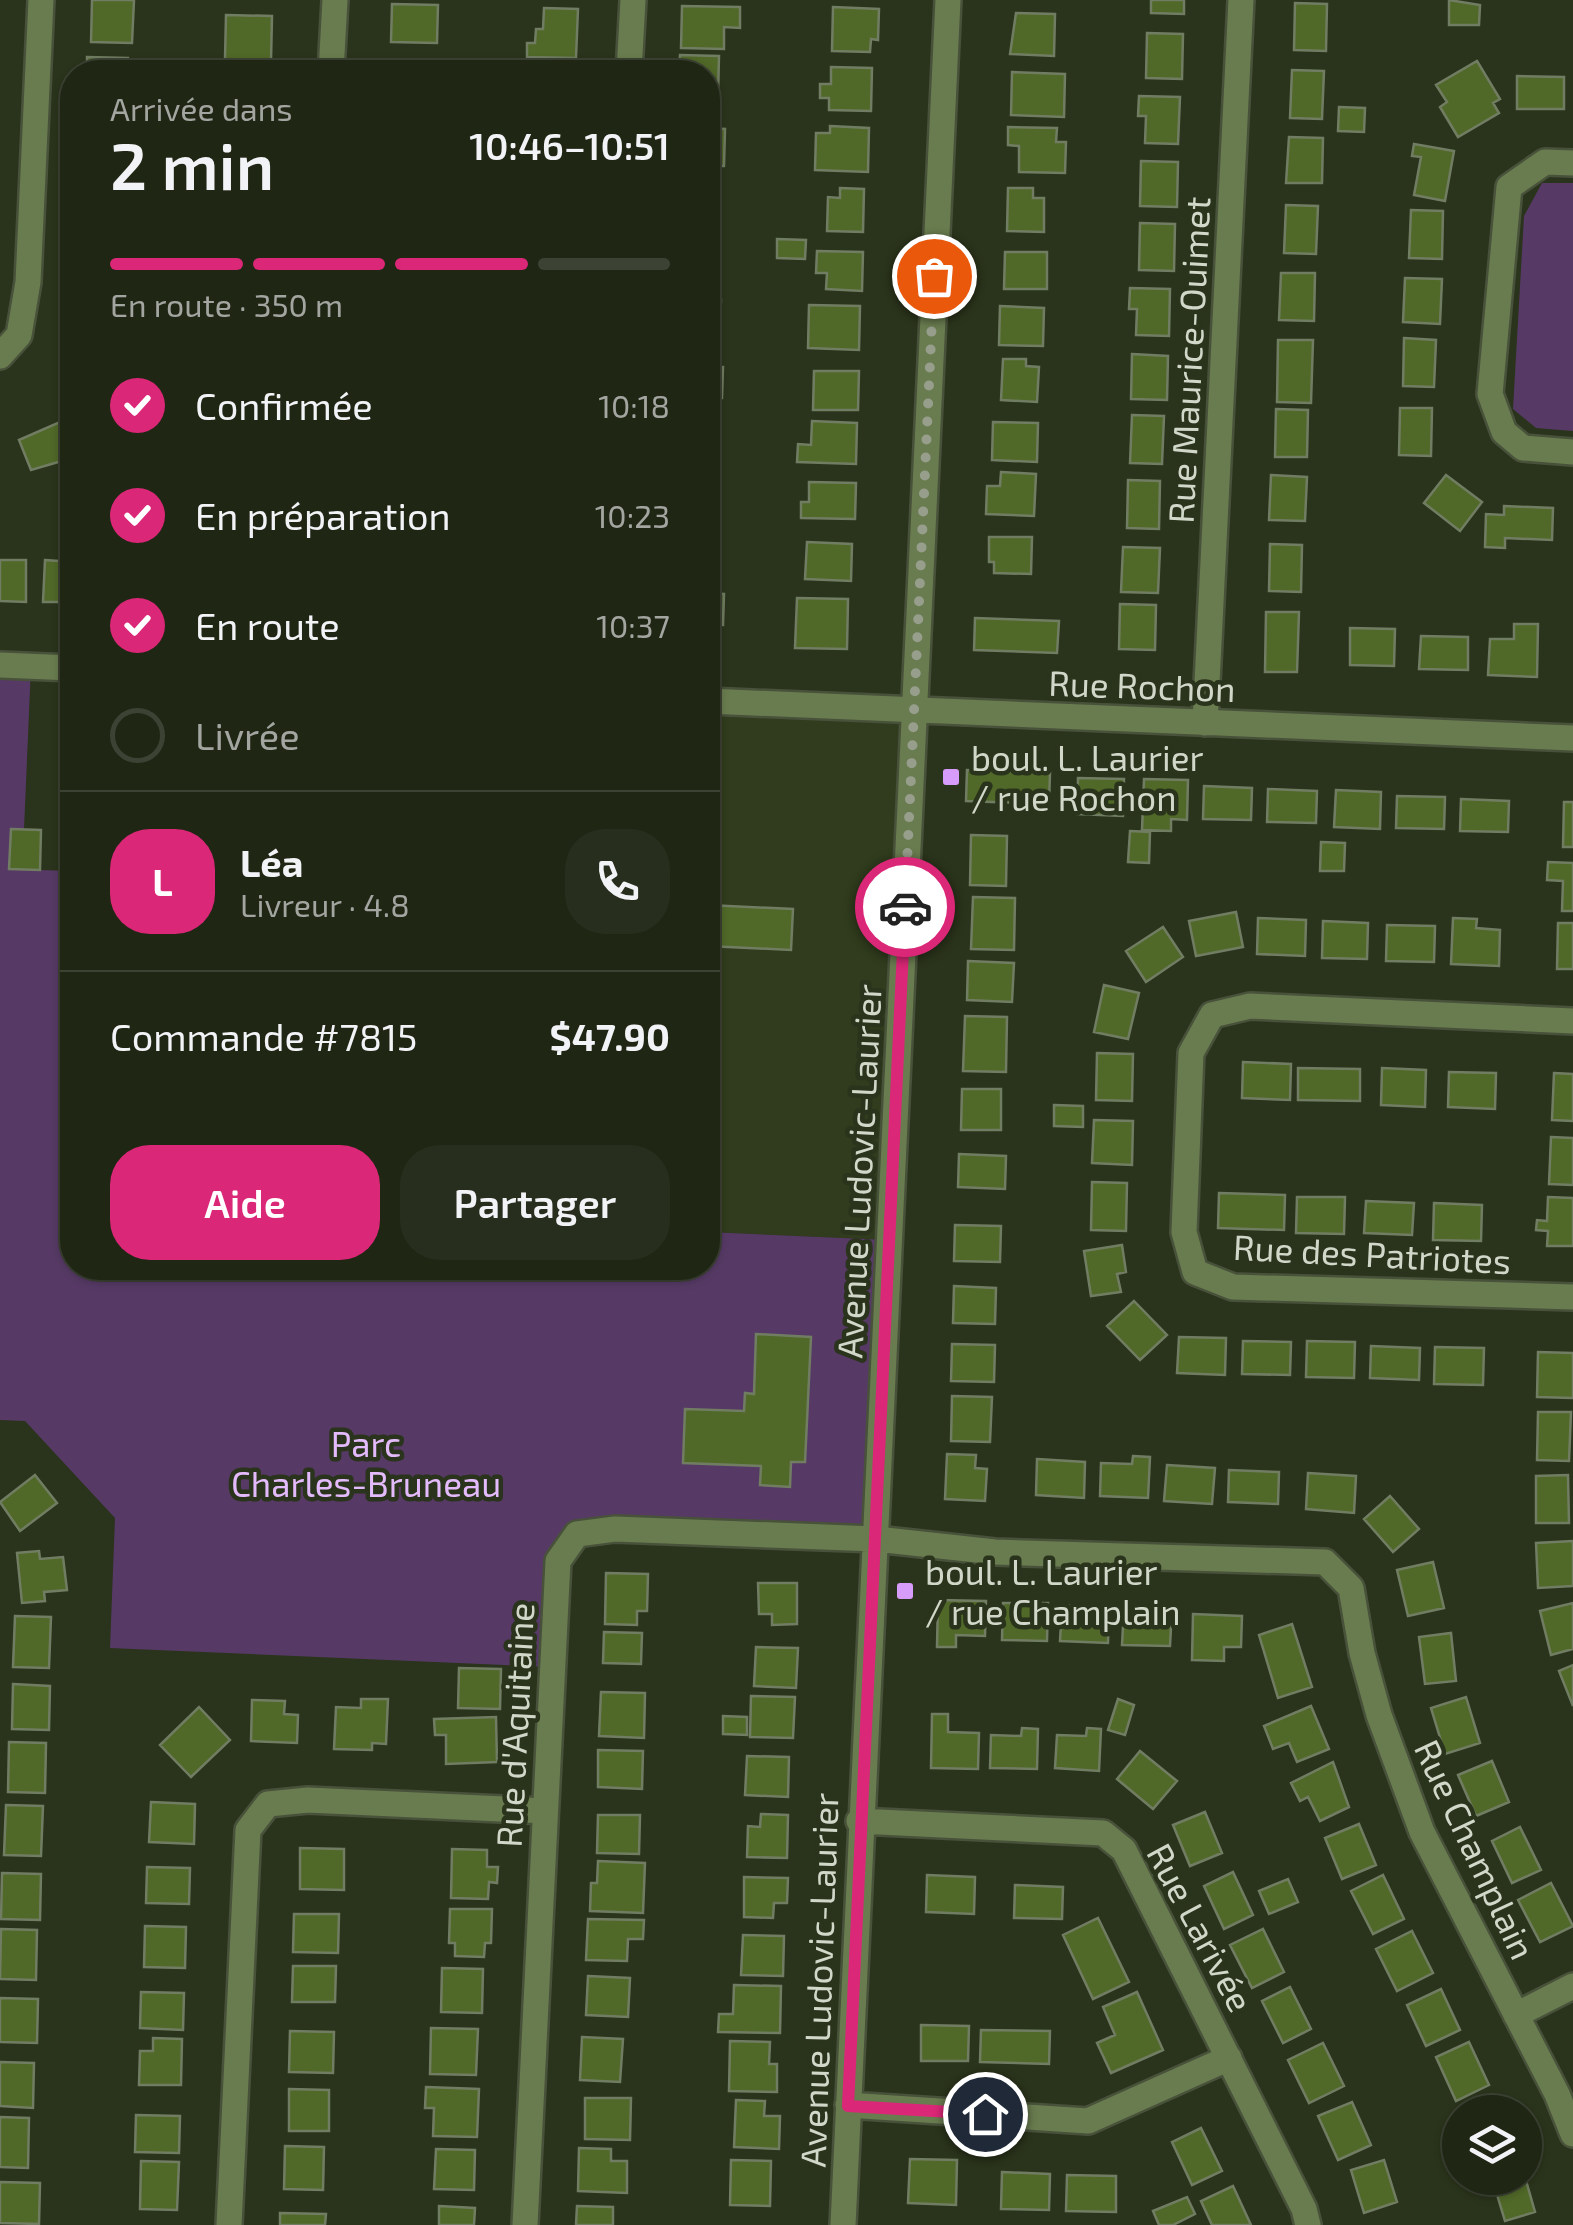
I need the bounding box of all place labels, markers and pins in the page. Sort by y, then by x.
pin [892,234,977,319]
place label: boul. L. Laurier / rue Rochon [971,736,1204,818]
marker: boul. L. Laurier / rue Rochon [940,766,962,788]
place label: boul. L. Laurier / rue Champlain [925,1550,1181,1632]
marker: boul. L. Laurier / rue Champlain [894,1580,916,1602]
pin [943,2072,1028,2157]

